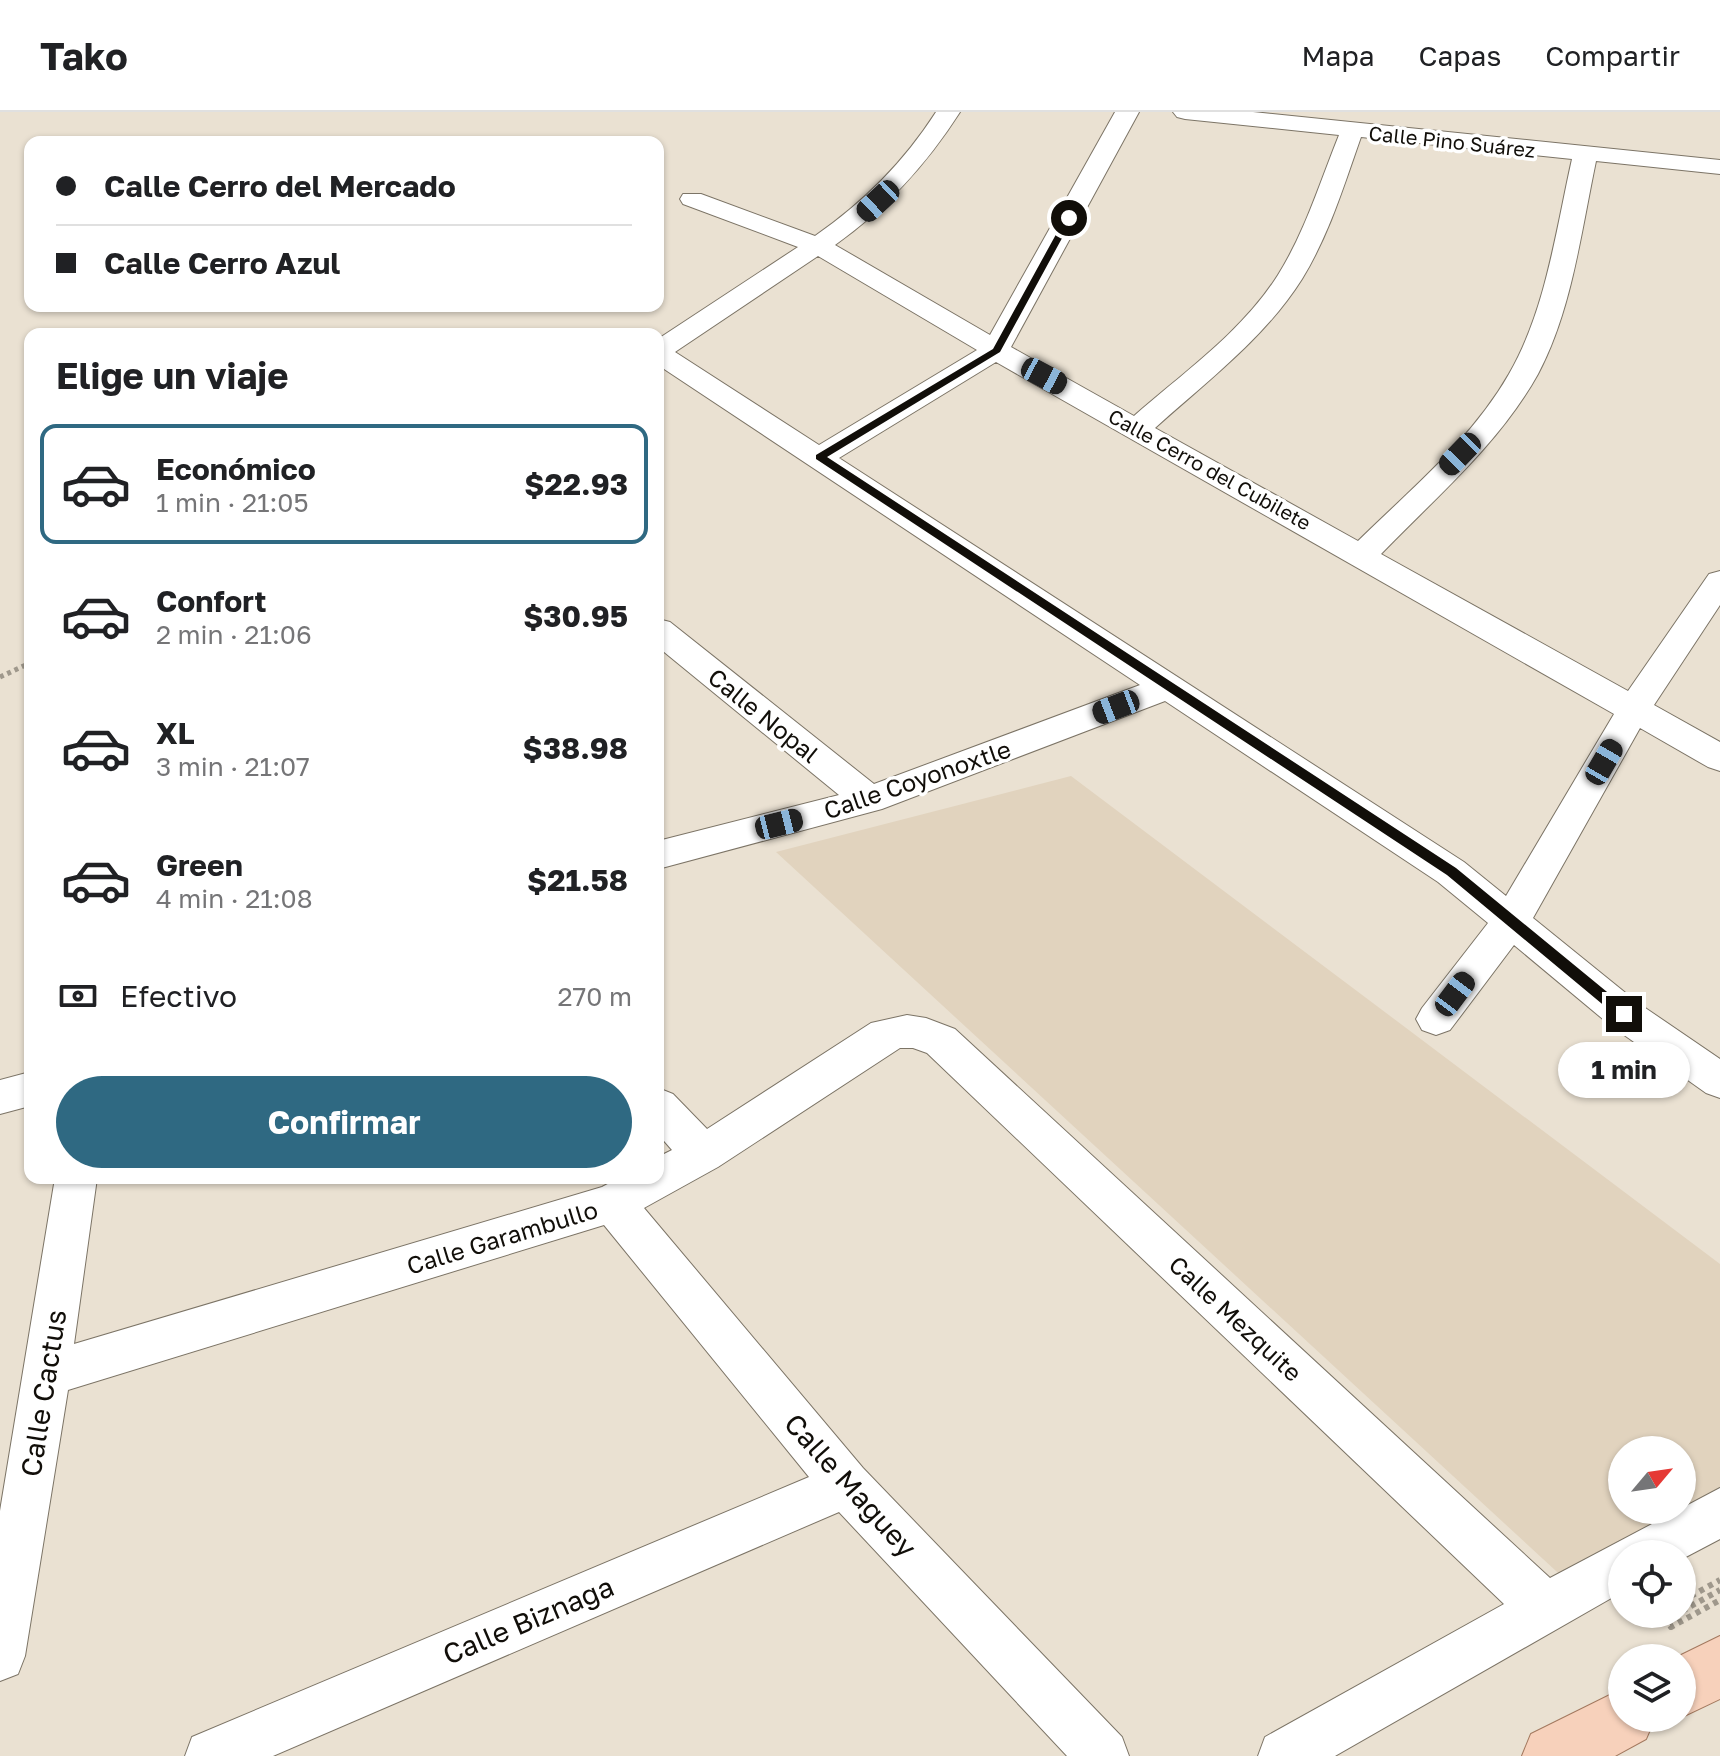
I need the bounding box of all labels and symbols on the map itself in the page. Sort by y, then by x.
street label: Calle Pino Suárez [1367,120,1537,162]
car [852,176,904,226]
route start [1051,200,1087,236]
car [1017,354,1071,398]
street label: Calle Cerro del Cubilete [1105,403,1315,535]
car [1435,428,1485,480]
street label: Calle Nopal [703,662,825,768]
car [1089,687,1143,727]
street label: Calle Coyonoxtle [820,733,1014,825]
car [1582,735,1626,789]
car [753,807,805,841]
car [1431,968,1479,1020]
route end [1606,996,1642,1032]
callout: 1 min [1558,1042,1690,1098]
street label: Calle Garambullo [403,1194,601,1280]
street label: Calle Mezquite [1164,1249,1308,1387]
street label: Calle Cactus [13,1307,73,1479]
street label: Calle Maguey [778,1407,924,1564]
north arrow [1608,1436,1696,1524]
street label: Calle Biznaga [438,1569,618,1671]

